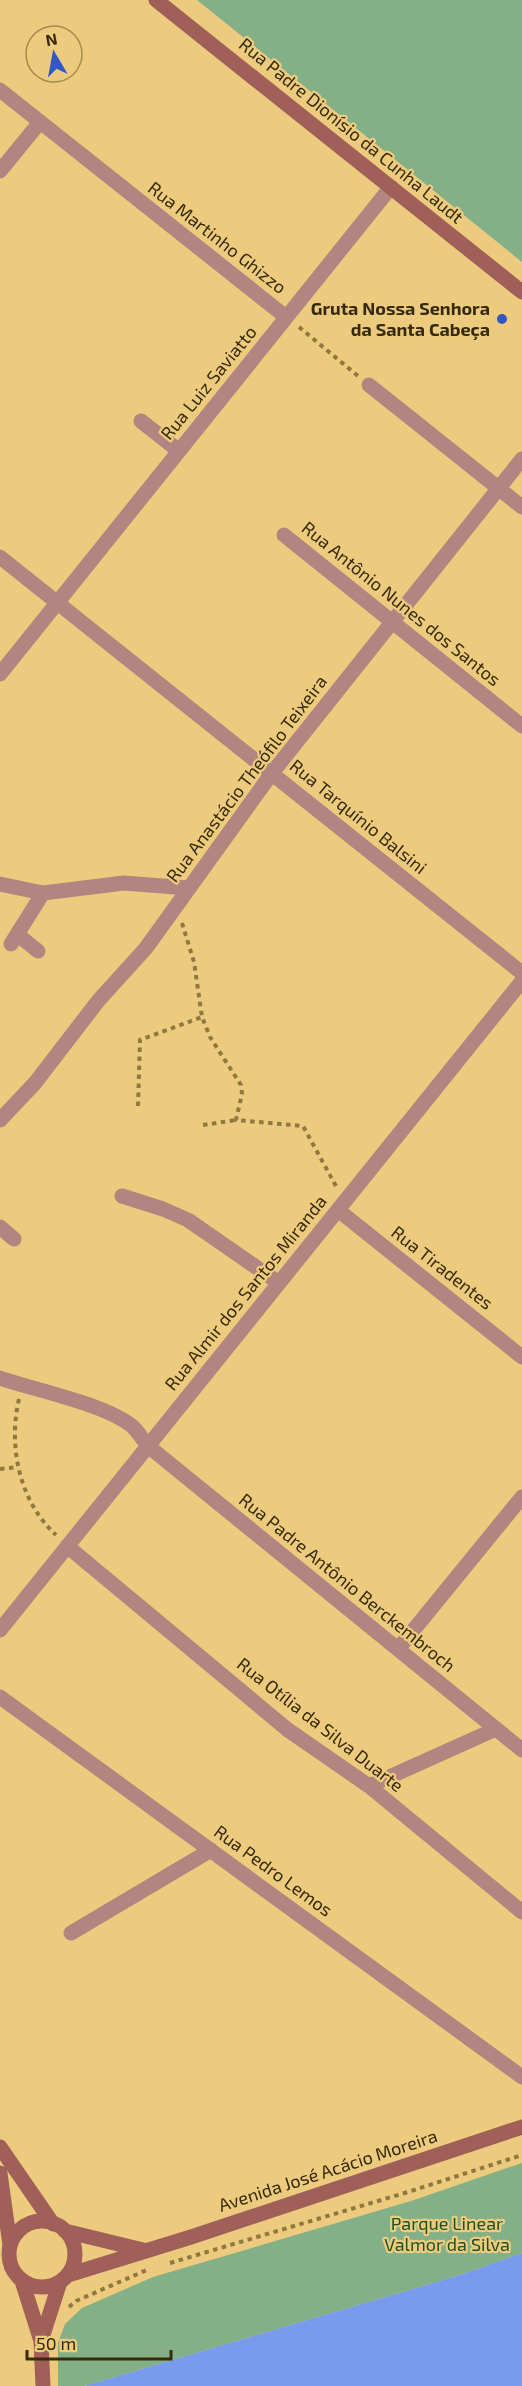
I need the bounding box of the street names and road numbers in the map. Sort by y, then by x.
street label: Rua Padre Dionísio da Cunha Laudt [235,33,468,228]
street label: Rua Martinho Ghizzo [144,176,291,298]
street label: Rua Luiz Saviatto [156,321,261,444]
street label: Rua Antônio Nunes dos Santos [298,516,505,690]
street label: Rua Anastácio Theófilo Teixeira [161,671,331,886]
street label: Rua Tarquínio Balsini [286,754,431,878]
street label: Rua Almir dos Santos Miranda [160,1190,331,1394]
street label: Rua Tiradentes [387,1221,498,1314]
street label: Rua Padre Antônio Berckembroch [235,1488,460,1676]
street label: Rua Otília da Silva Duarte [233,1652,408,1796]
street label: Rua Pedro Lemos [210,1820,337,1921]
street label: Avenida José Acácio Moreira [215,2124,440,2216]

